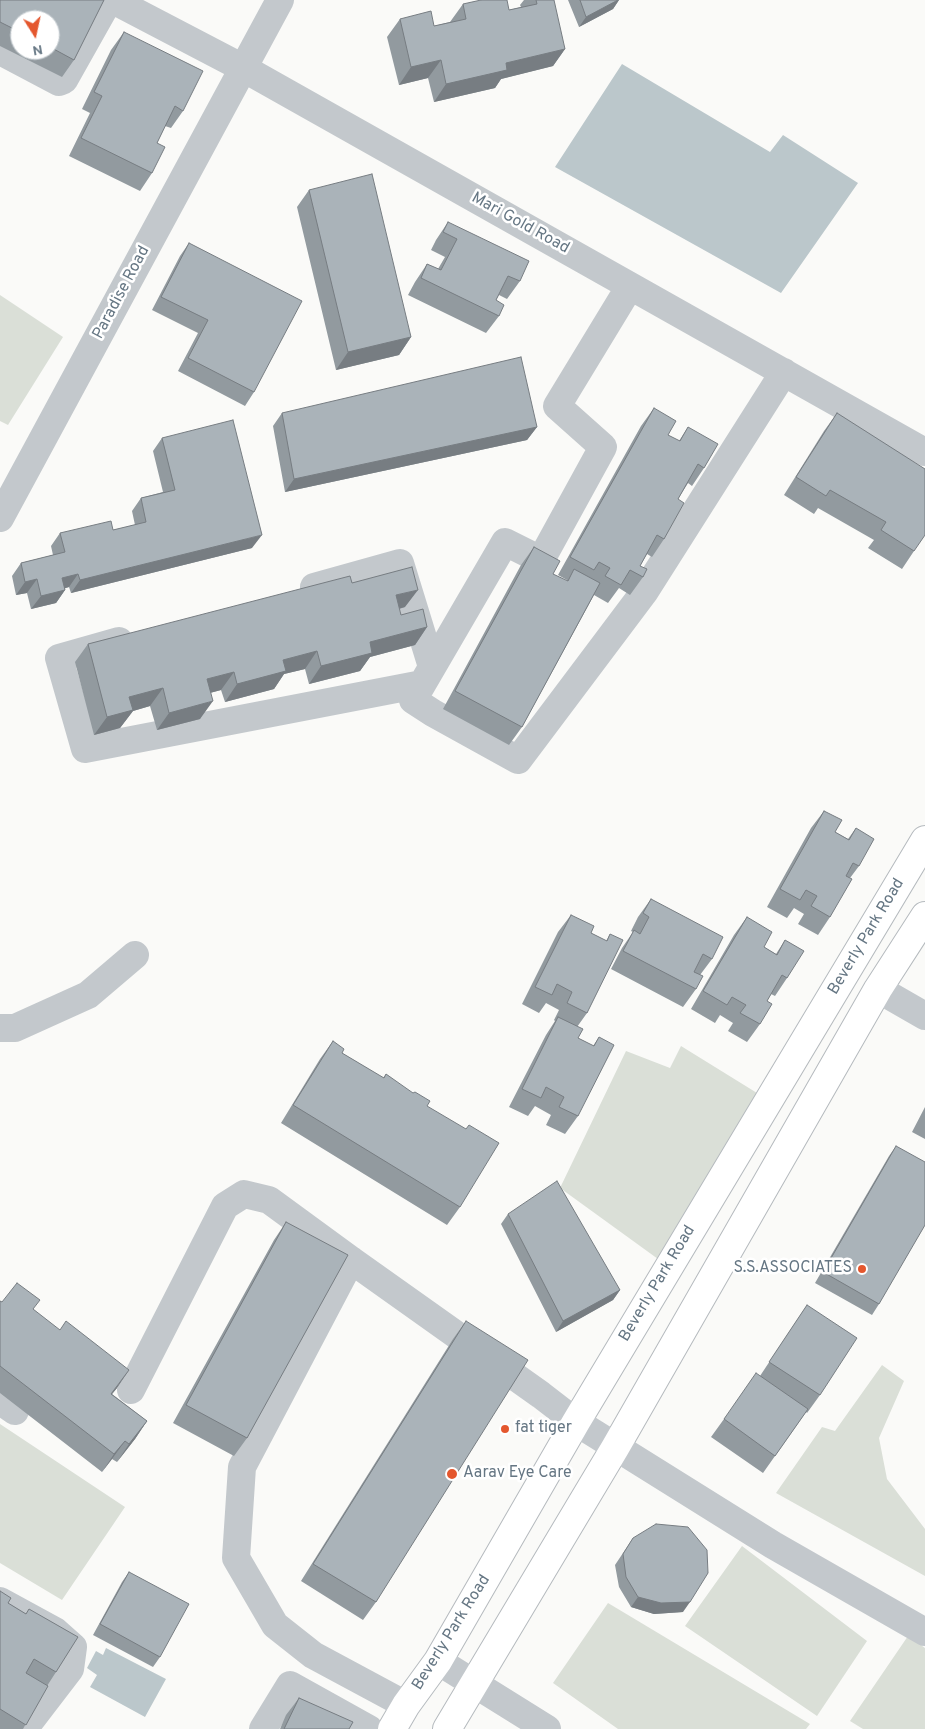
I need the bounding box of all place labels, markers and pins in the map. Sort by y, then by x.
place label: S.S.ASSOCIATES [733,1259,852,1279]
marker: S.S.ASSOCIATES [856,1263,868,1275]
place label: fat tiger [515,1419,572,1439]
marker: fat tiger [499,1423,511,1435]
place label: Aarav Eye Care [463,1464,572,1484]
marker: Aarav Eye Care [445,1467,459,1481]

